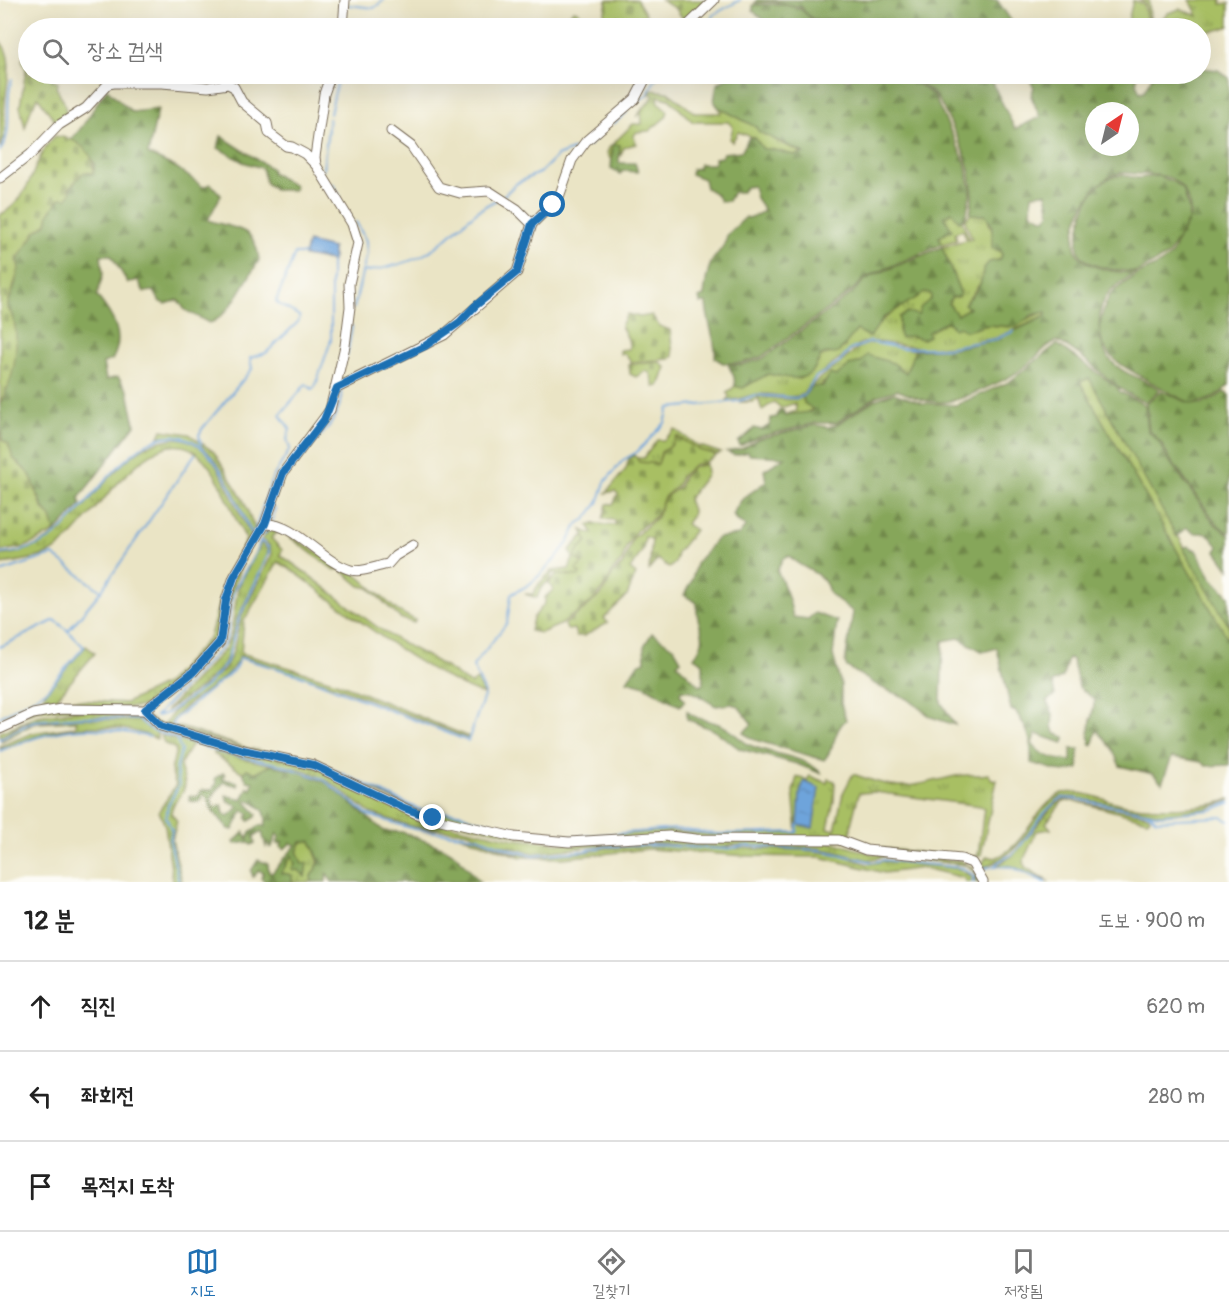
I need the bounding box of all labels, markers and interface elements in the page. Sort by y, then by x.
search box [18,18,1211,84]
icon: search [39,35,72,68]
text: 장소 검색 [87,37,163,65]
north arrow [1085,102,1139,156]
route start [539,191,565,217]
route end [419,804,445,830]
text: 12 분 [24,905,75,937]
text: 도보 · 900 m [1098,908,1205,933]
icon: ahead [24,990,57,1023]
text: 직진 [81,992,116,1020]
text: 620 m [1146,994,1205,1019]
icon: left [24,1080,57,1113]
text: 좌회전 [81,1082,134,1110]
text: 280 m [1148,1084,1205,1109]
icon: arrive [24,1170,57,1203]
text: 목적지 도착 [81,1172,174,1200]
tab: 지도 [186,1245,219,1301]
tab: 길찾기 [592,1245,631,1301]
tab: 저장됨 [1004,1245,1043,1301]

